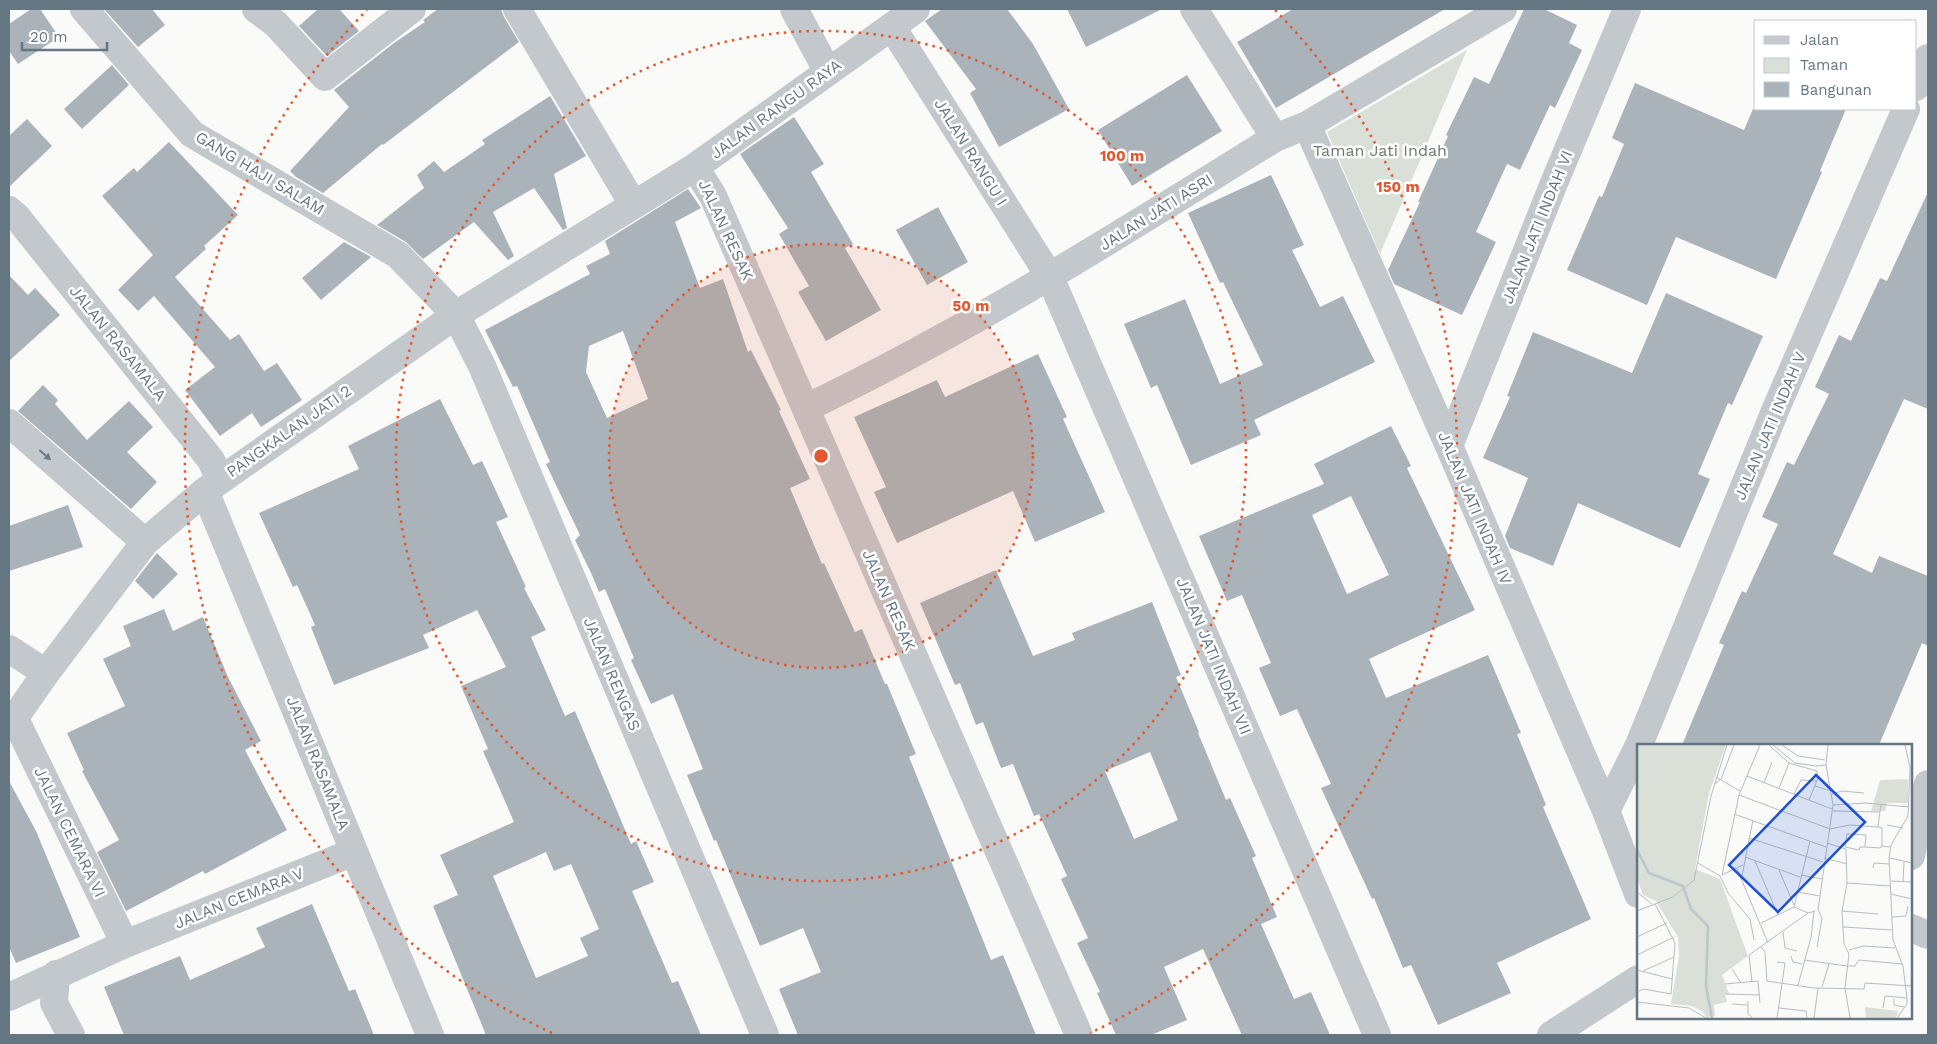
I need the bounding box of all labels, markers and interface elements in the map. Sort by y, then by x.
scale bar [22,20,108,52]
legend [1754,20,1917,110]
text: 20 m [30,28,68,46]
text: Jalan [1800,31,1839,49]
street label: JALAN RANGU RAYA [707,55,845,163]
text: Taman [1800,56,1848,74]
text: Bangunan [1800,81,1872,99]
street label: JALAN RANGU I [930,95,1012,209]
street label: GANG HAJI SALAM [192,127,328,219]
park label: Taman Jati Indah [1313,141,1447,160]
text: 100 m [1100,147,1144,165]
street label: JALAN JATI INDAH VI [1498,147,1576,307]
street label: JALAN JATI ASRI [1096,170,1216,254]
street label: JALAN RESAK [694,177,758,284]
text: 150 m [1376,178,1420,196]
street label: JALAN RASAMALA [66,282,171,405]
text: 50 m [953,297,989,315]
street label: JALAN JATI INDAH V [1730,349,1810,503]
street label: PANGKALAN JATI 2 [223,381,355,481]
street label: JALAN JATI INDAH IV [1434,429,1516,587]
centre of rings [812,447,830,465]
one-way arrow [39,449,52,460]
street label: JALAN RESAK [858,547,920,654]
street label: JALAN JATI INDAH VII [1172,575,1256,737]
street label: JALAN RENGAS [580,614,644,734]
street label: JALAN RASAMALA [282,693,354,833]
inset map [1637,744,1912,1019]
street label: JALAN CEMARA VI [30,764,110,900]
street label: JALAN CEMARA V [172,863,306,933]

